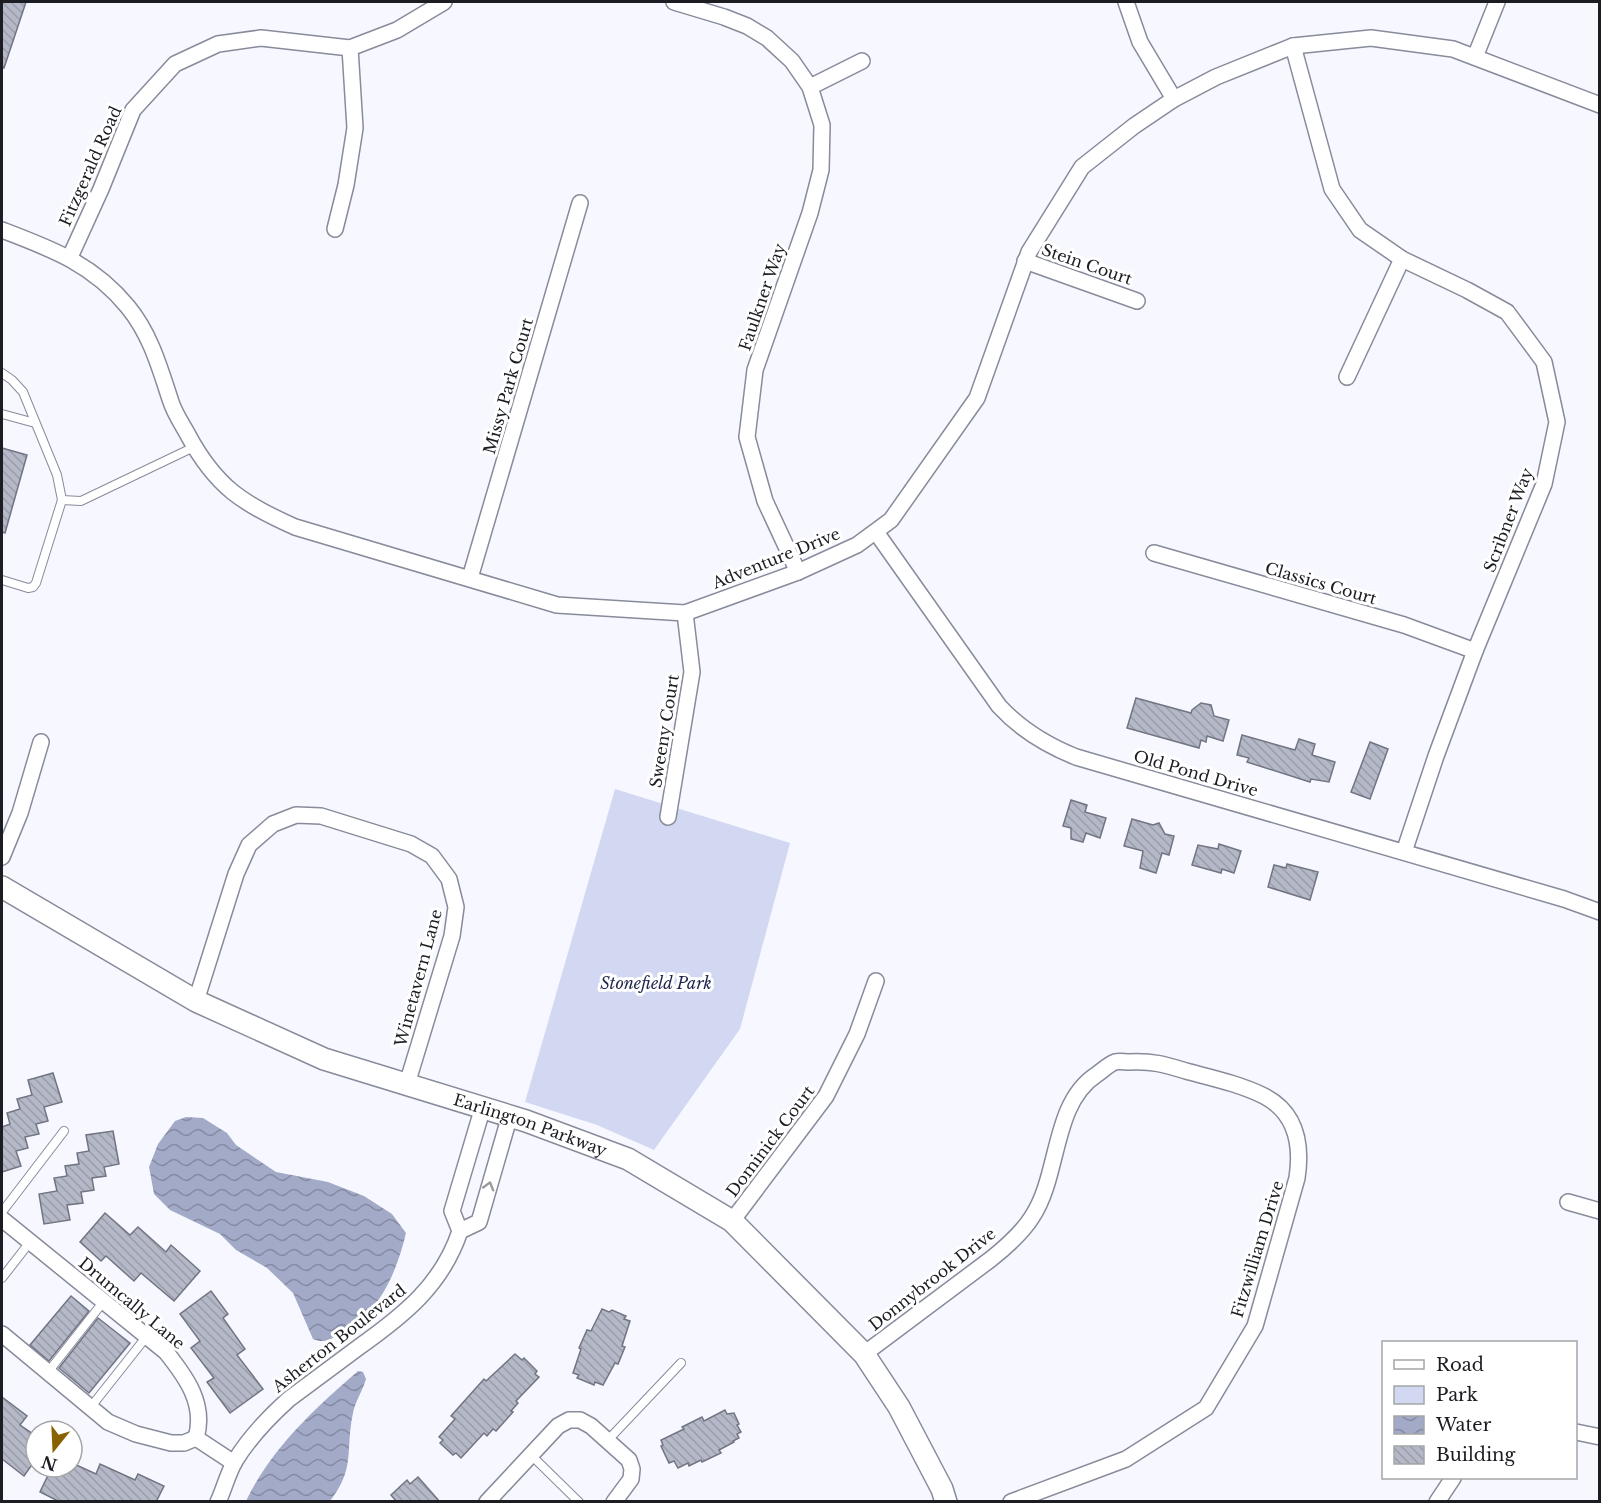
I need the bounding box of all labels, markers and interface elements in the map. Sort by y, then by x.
street label: Fitzgerald Road [55,103,126,229]
street label: Stein Court [1039,239,1135,289]
street label: Faulkner Way [734,240,790,353]
street label: Missy Park Court [479,316,537,456]
street label: Scribner Way [1479,464,1537,575]
street label: Adventure Drive [708,523,843,593]
street label: Classics Court [1263,558,1379,608]
street label: Sweeny Court [645,673,683,789]
street label: Old Pond Drive [1131,746,1261,800]
street label: Winetavern Lane [390,907,446,1050]
park label: Stonefield Park [600,973,712,993]
street label: Dominick Court [722,1081,818,1201]
street label: Earlington Parkway [451,1089,610,1161]
street label: Fitzwilliam Drive [1227,1178,1287,1320]
one-way arrow [482,1181,494,1192]
street label: Donnybrook Drive [865,1223,999,1335]
street label: Drumcally Lane [75,1253,189,1353]
street label: Asherton Boulevard [267,1280,410,1397]
legend [1382,1341,1577,1479]
text: Road [1436,1354,1484,1376]
text: Park [1436,1384,1478,1406]
text: Water [1435,1414,1492,1436]
north arrow [24,1419,84,1479]
text: Building [1436,1444,1515,1466]
text: N [39,1451,60,1475]

